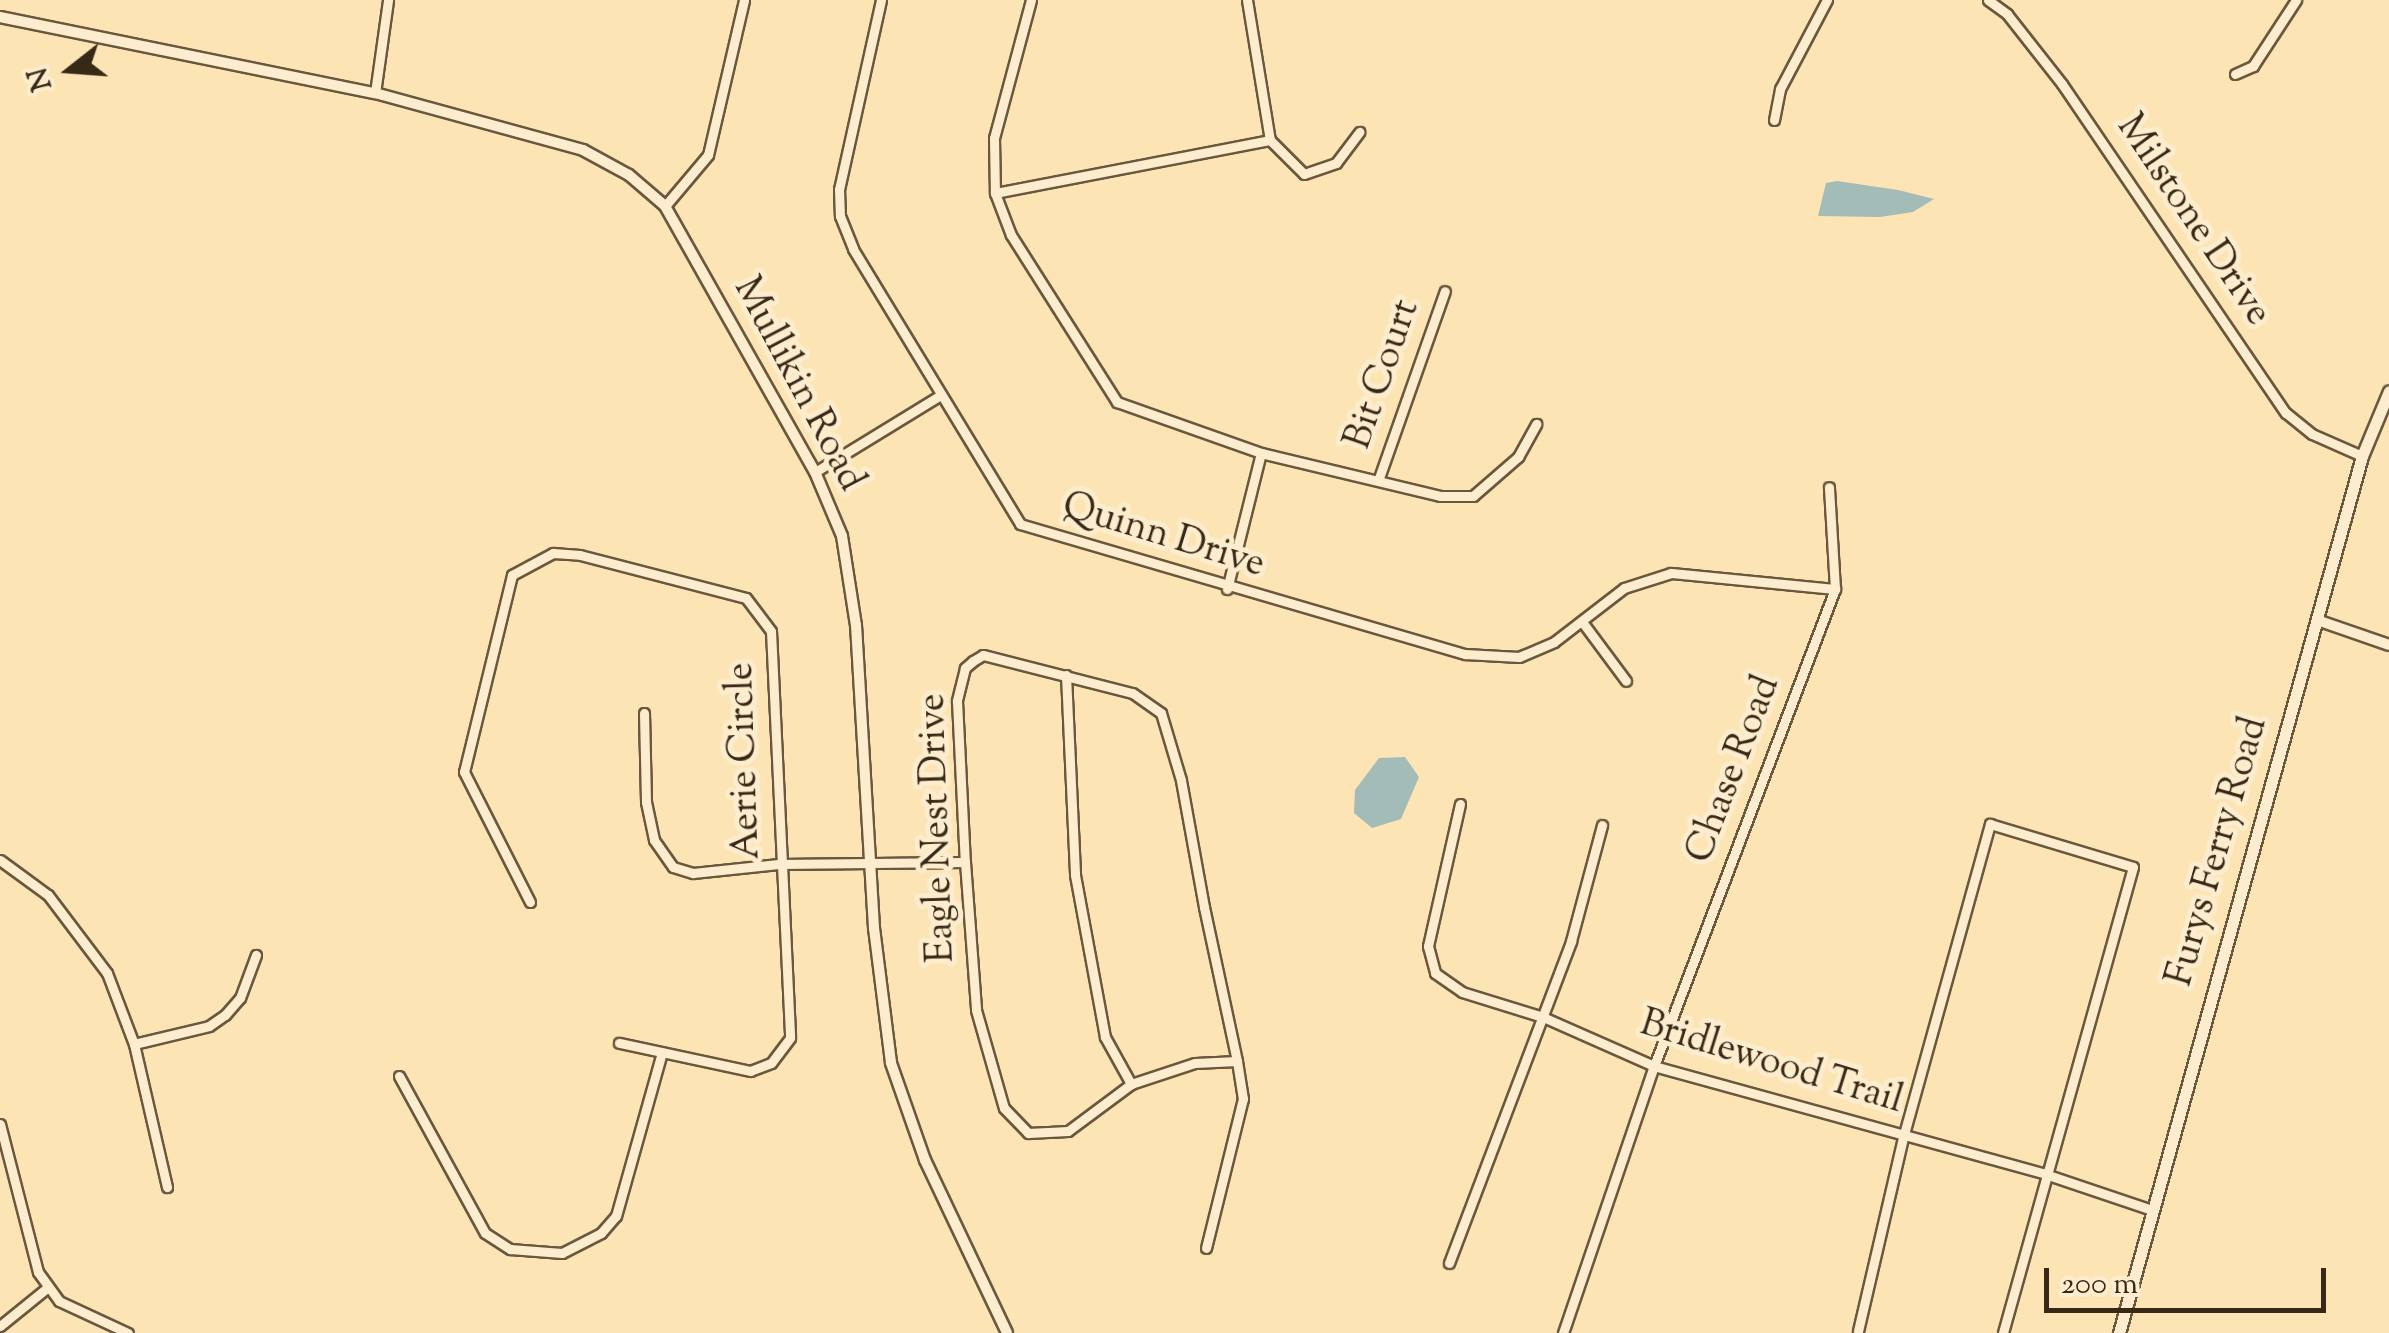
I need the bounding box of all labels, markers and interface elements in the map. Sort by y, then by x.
north arrow [20,20,120,120]
text: N [19,62,64,95]
street label: Milstone Drive [2105,107,2279,335]
street label: Mullikin Road [722,270,872,500]
street label: Bit Court [1337,294,1431,456]
street label: Quinn Drive [1056,485,1270,589]
street label: Aerie Circle [720,662,772,860]
street label: Chase Road [1678,670,1792,870]
street label: Eagle Nest Drive [912,693,966,963]
street label: Furys Ferry Road [2159,712,2279,992]
street label: Bridlewood Trail [1634,1002,1908,1126]
scale bar [2049,1248,2332,1310]
text: 200 m [2061,1264,2138,1307]

